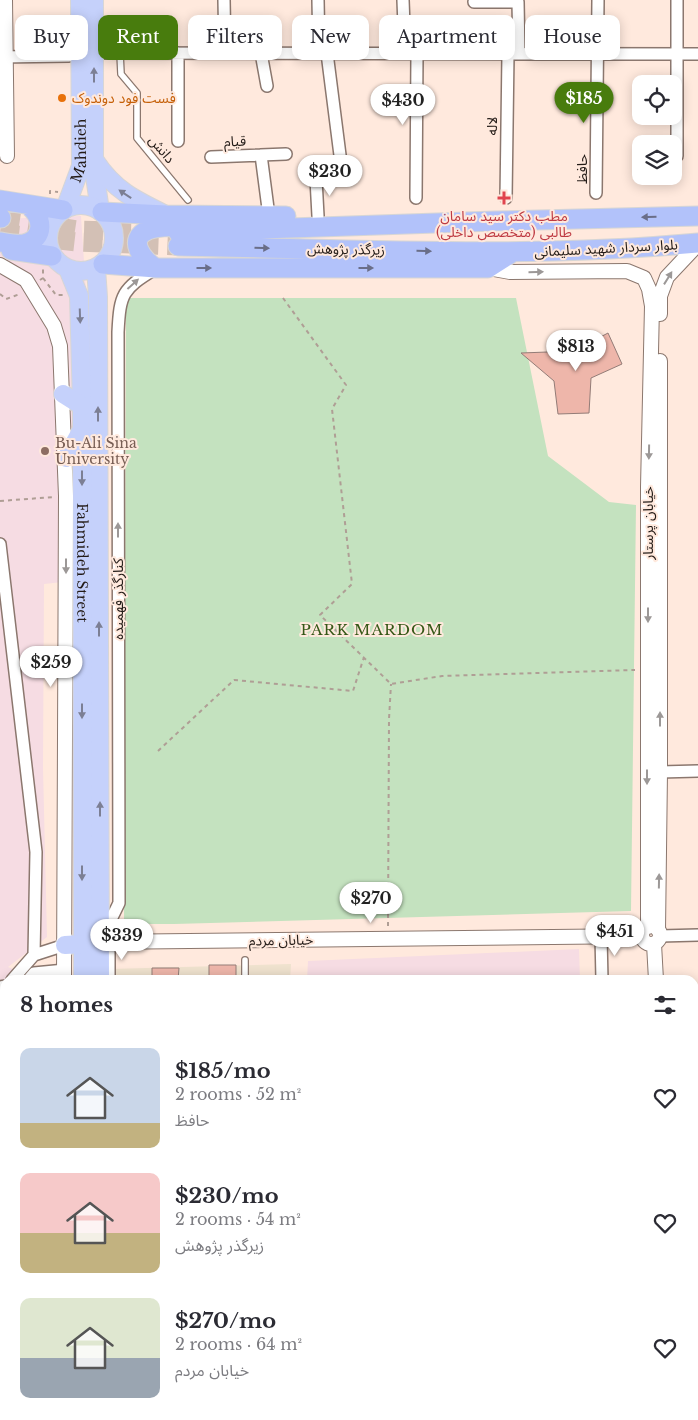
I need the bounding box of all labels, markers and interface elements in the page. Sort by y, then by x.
chip: Buy [15,15,88,60]
chip: Rent [98,15,178,60]
chip: Filters [188,15,282,60]
chip: New [292,15,369,60]
chip: Apartment [379,15,515,60]
chip: House [525,15,620,60]
one-way arrow [90,67,98,83]
map controls [632,75,682,185]
button: locate [632,75,682,125]
pin: $185 [554,82,614,124]
pin: $430 [373,84,433,126]
text: $185 [566,88,602,108]
place label: فست فود دوندوک [72,89,176,107]
text: $430 [381,90,425,110]
marker: فست فود دوندوک [56,92,68,104]
street label: لاله [483,117,501,135]
street label: Mahdieh [67,118,90,185]
street label: دانش [145,131,179,167]
street label: قیام [224,132,247,152]
button: layers [632,135,682,185]
pin: $230 [300,154,360,197]
street label: حافظ [573,154,591,184]
text: $230 [309,161,352,181]
one-way arrow [119,189,132,198]
marker: مطب دکتر سید سامان طالبی (متخصص داخلی) [497,191,511,205]
place label: مطب دکتر سید سامان طالبی (متخصص داخلی) [436,207,572,241]
one-way arrow [641,213,657,221]
street label: بلوار سردار شهید سلیمانی [534,235,678,261]
street label: زیرگذر پژوهش [307,239,385,260]
one-way arrow [254,244,270,252]
one-way arrow [416,247,432,255]
one-way arrow [196,264,212,272]
one-way arrow [358,264,374,272]
one-way arrow [529,268,545,276]
one-way arrow [664,272,673,285]
one-way arrow [126,279,139,290]
one-way arrow [76,308,84,324]
pin: $813 [546,330,606,372]
text: $813 [557,336,595,356]
one-way arrow [94,406,102,422]
place label: Bu-Ali Sina University [55,434,137,468]
one-way arrow [645,444,653,460]
marker: Bu-Ali Sina University [39,445,51,457]
one-way arrow [78,471,86,487]
street label: خیابان پرستار [639,486,658,561]
street label: Fahmideh Street [73,503,91,623]
one-way arrow [114,522,122,538]
one-way arrow [62,558,70,574]
street label: کنارگذر فهمیده [109,558,127,640]
one-way arrow [644,607,652,623]
district label: PARK MARDOM [301,620,443,639]
one-way arrow [95,621,103,637]
pin: $259 [21,646,81,688]
text: $259 [30,652,72,672]
one-way arrow [78,703,86,719]
one-way arrow [656,711,664,727]
one-way arrow [643,769,651,785]
one-way arrow [96,801,104,817]
one-way arrow [78,866,86,882]
one-way arrow [655,873,663,889]
pin: $270 [341,882,401,924]
text: $270 [350,888,392,908]
pin: $451 [585,914,645,957]
pin: $339 [92,918,152,961]
text: $451 [596,921,634,941]
text: $339 [101,925,143,945]
street label: خیابان مردم [248,930,314,952]
icon: filters [651,991,679,1019]
text: 8 homes [20,992,113,1018]
text: $185/mo [175,1058,271,1084]
icon: home [60,1068,120,1128]
text: 2 rooms · 52 m² [175,1084,301,1104]
icon: heart [651,1084,679,1112]
text: حافظ [175,1110,210,1130]
text: $230/mo [175,1183,279,1209]
icon: home [60,1193,120,1253]
text: 2 rooms · 54 m² [175,1209,301,1229]
icon: heart [651,1209,679,1237]
text: زیرگذر پژوهش [175,1235,264,1255]
text: $270/mo [175,1308,276,1334]
icon: home [60,1318,120,1378]
text: 2 rooms · 64 m² [175,1334,302,1354]
icon: heart [651,1334,679,1362]
text: خیابان مردم [175,1360,249,1380]

